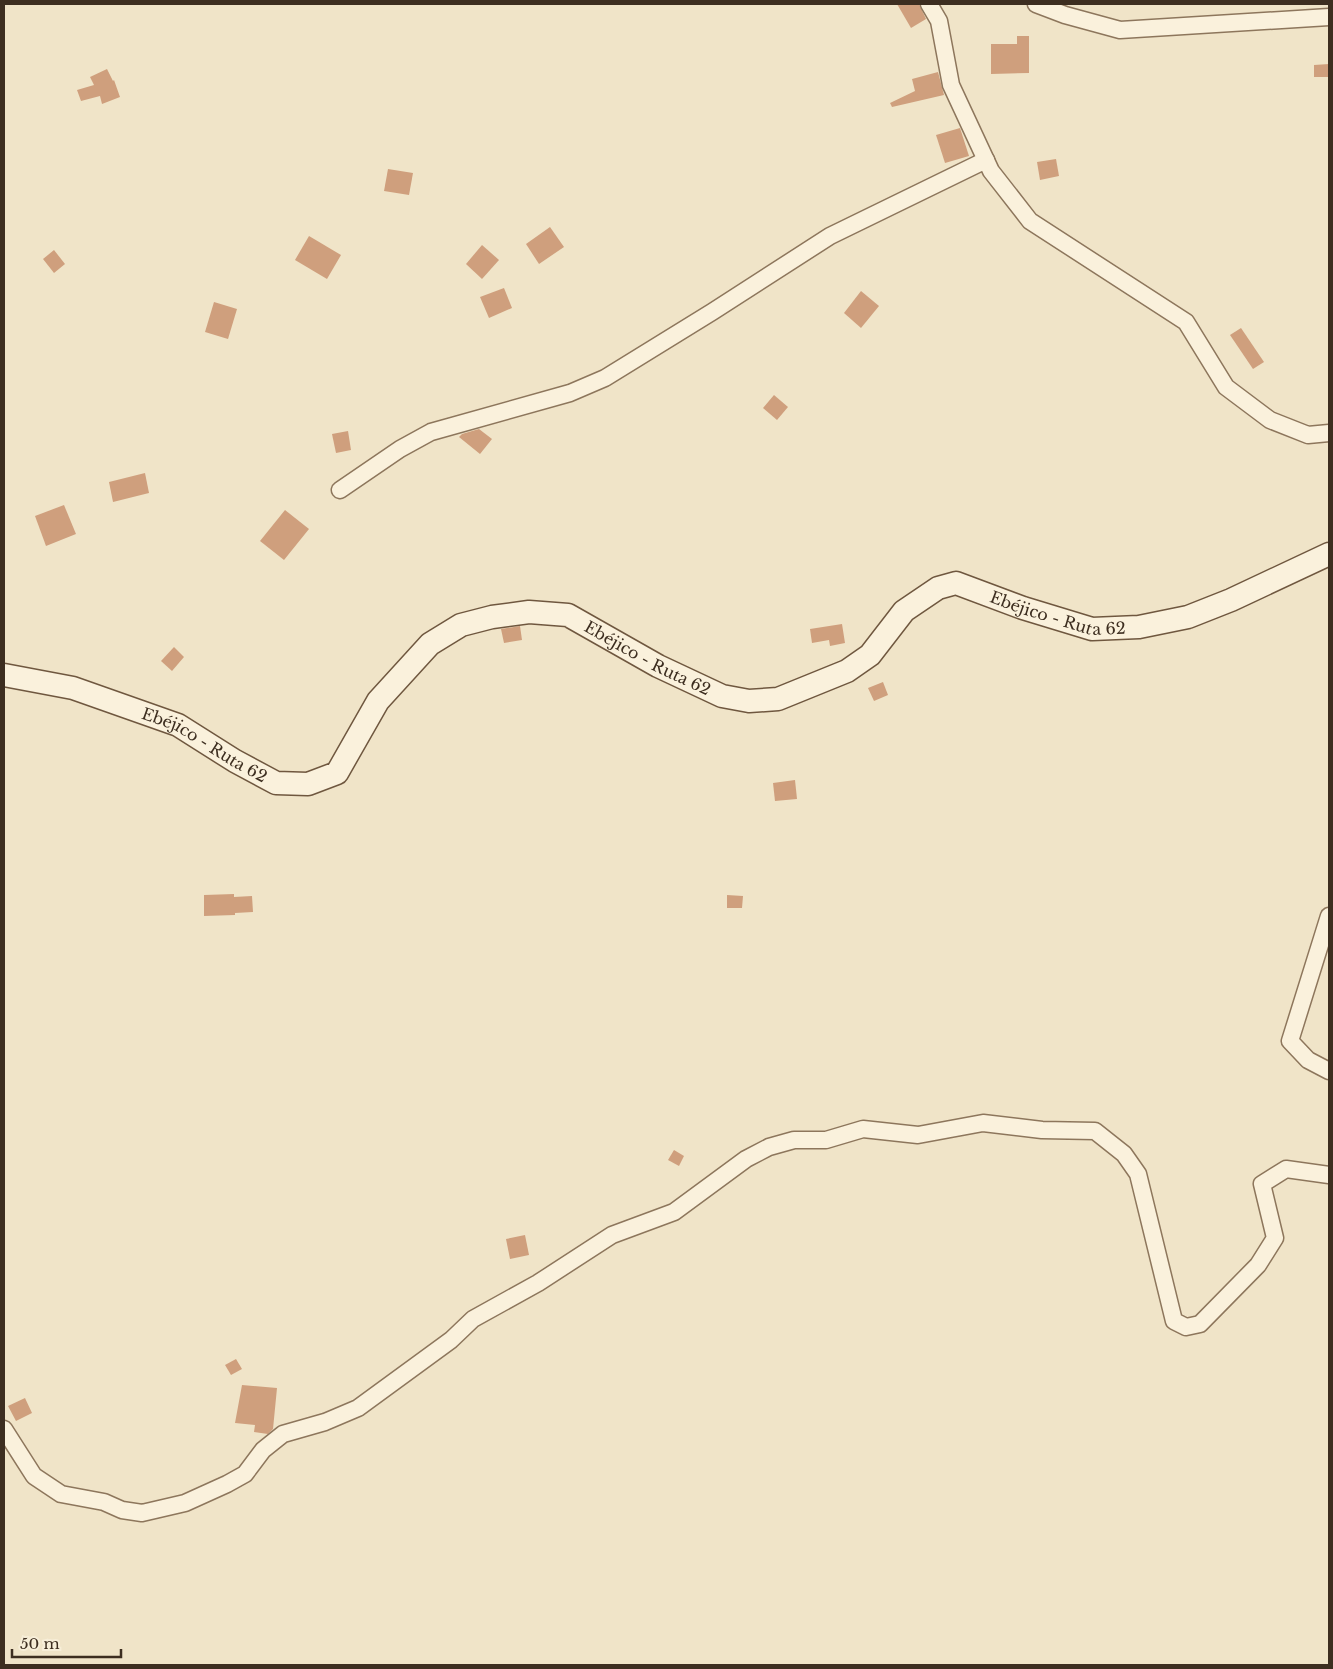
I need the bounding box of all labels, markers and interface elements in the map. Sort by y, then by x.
street label: Ebéjico - Ruta 62 [987,587,1126,639]
street label: Ebéjico - Ruta 62 [581,616,714,699]
street label: Ebéjico - Ruta 62 [139,703,271,786]
scale bar [12,1626,121,1658]
text: 50 m [20,1634,60,1653]

